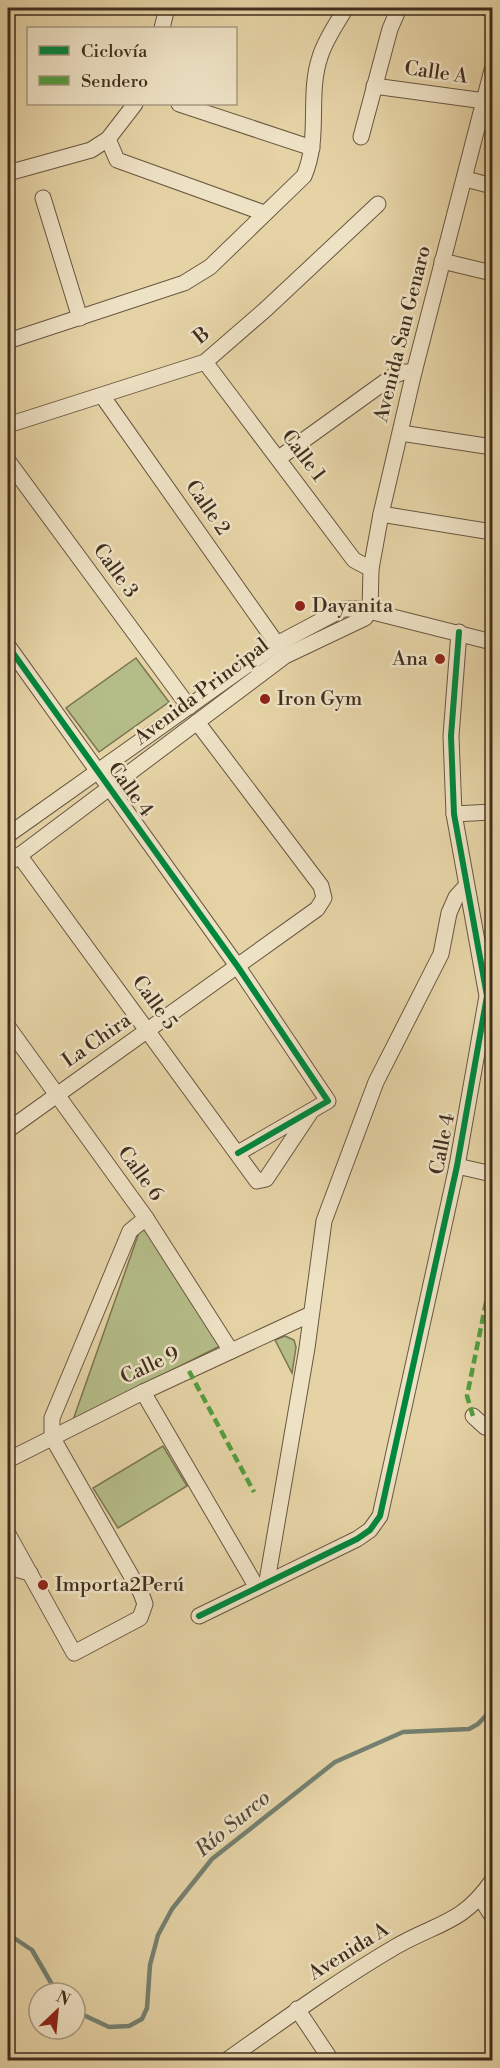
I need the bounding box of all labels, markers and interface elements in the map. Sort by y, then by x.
legend [27,27,237,105]
text: Ciclovía [81,40,148,63]
street label: Calle A [403,56,471,90]
text: Sendero [81,70,148,93]
street label: Avenida San Genaro [369,243,437,426]
street label: B [188,322,215,351]
street label: Calle 1 [275,425,331,487]
street label: Calle 2 [179,476,235,540]
street label: Calle 3 [87,539,143,603]
place label: Dayanita [312,594,394,619]
marker: Dayanita [293,599,307,613]
street label: Avenida Principal [129,633,274,751]
place label: Ana [391,647,429,672]
marker: Ana [433,652,447,666]
place label: Iron Gym [277,687,363,712]
marker: Iron Gym [258,692,272,706]
street label: Calle 4 [102,758,158,822]
street label: Calle 5 [126,971,182,1035]
street label: La Chira [58,1008,137,1074]
street label: Calle 4 [425,1111,461,1177]
street label: Calle 6 [112,1142,168,1206]
street label: Calle 9 [117,1342,183,1390]
place label: Importa2Perú [55,1573,185,1598]
marker: Importa2Perú [36,1578,50,1592]
water label: Río Surco [189,1785,276,1864]
street label: Avenida A [303,1917,395,1987]
north arrow [27,1981,87,2041]
text: N [53,1987,74,2010]

